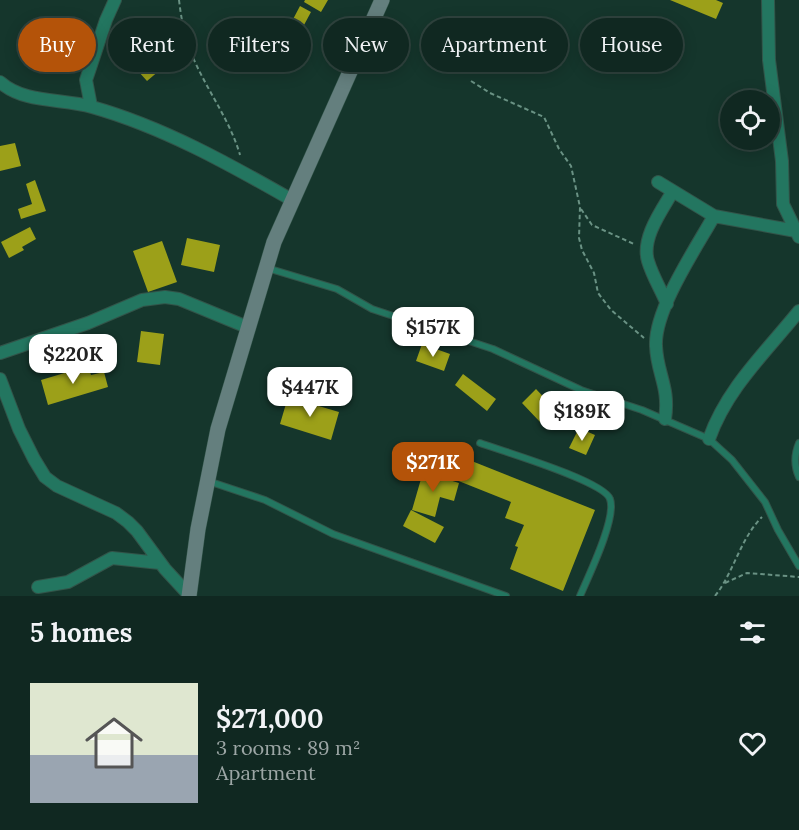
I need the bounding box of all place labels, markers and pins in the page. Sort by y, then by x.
pin: $157K [391,307,475,358]
pin: $220K [31,334,115,385]
pin: $447K [268,367,352,418]
pin: $189K [540,391,624,442]
pin: $271K [391,442,475,493]

